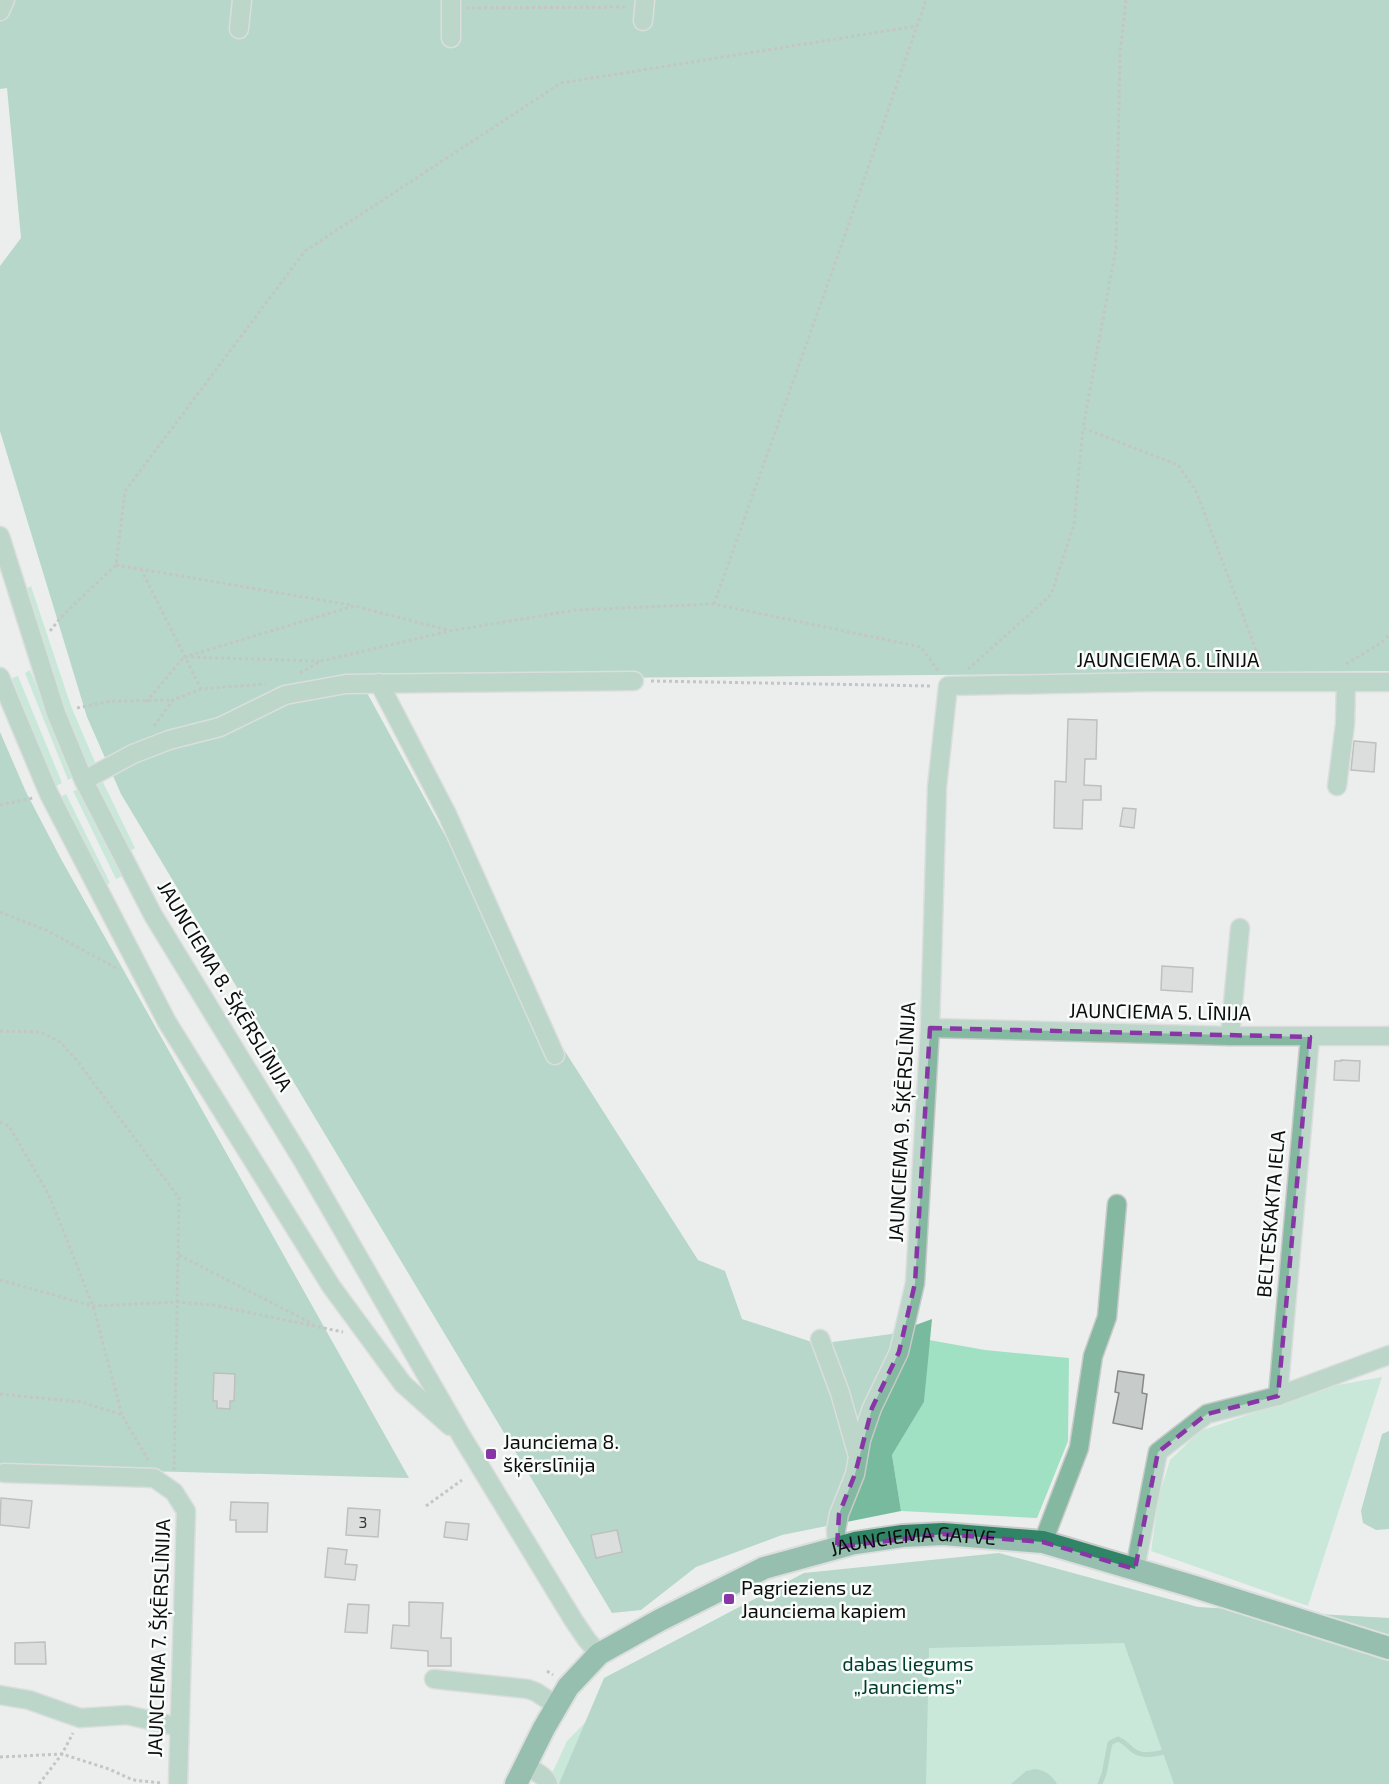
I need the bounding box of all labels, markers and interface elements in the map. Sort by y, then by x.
street label: JAUNCIEMA 6. LĪNIJA [1077,647,1260,671]
street label: JAUNCIEMA 8. ŠĶĒRSLĪNIJA [152,876,299,1097]
street label: JAUNCIEMA 5. LĪNIJA [1069,997,1252,1025]
street label: JAUNCIEMA 9. ŠĶĒRSLĪNIJA [883,1001,921,1243]
street label: BELTESKAKTA IELA [1251,1129,1289,1299]
place label: Jaunciema 8. šķērslīnija [503,1429,619,1478]
marker: Jaunciema 8. šķērslīnija [484,1447,498,1461]
house number: 3 [359,1512,367,1531]
street label: JAUNCIEMA 7. ŠĶĒRSLĪNIJA [142,1518,176,1758]
street label: JAUNCIEMA GATVE [827,1521,997,1560]
place label: Pagrieziens uz Jaunciema kapiem [741,1575,906,1622]
marker: Pagrieziens uz Jaunciema kapiem [722,1592,736,1606]
park label: dabas liegums „Jaunciems” [842,1651,974,1698]

